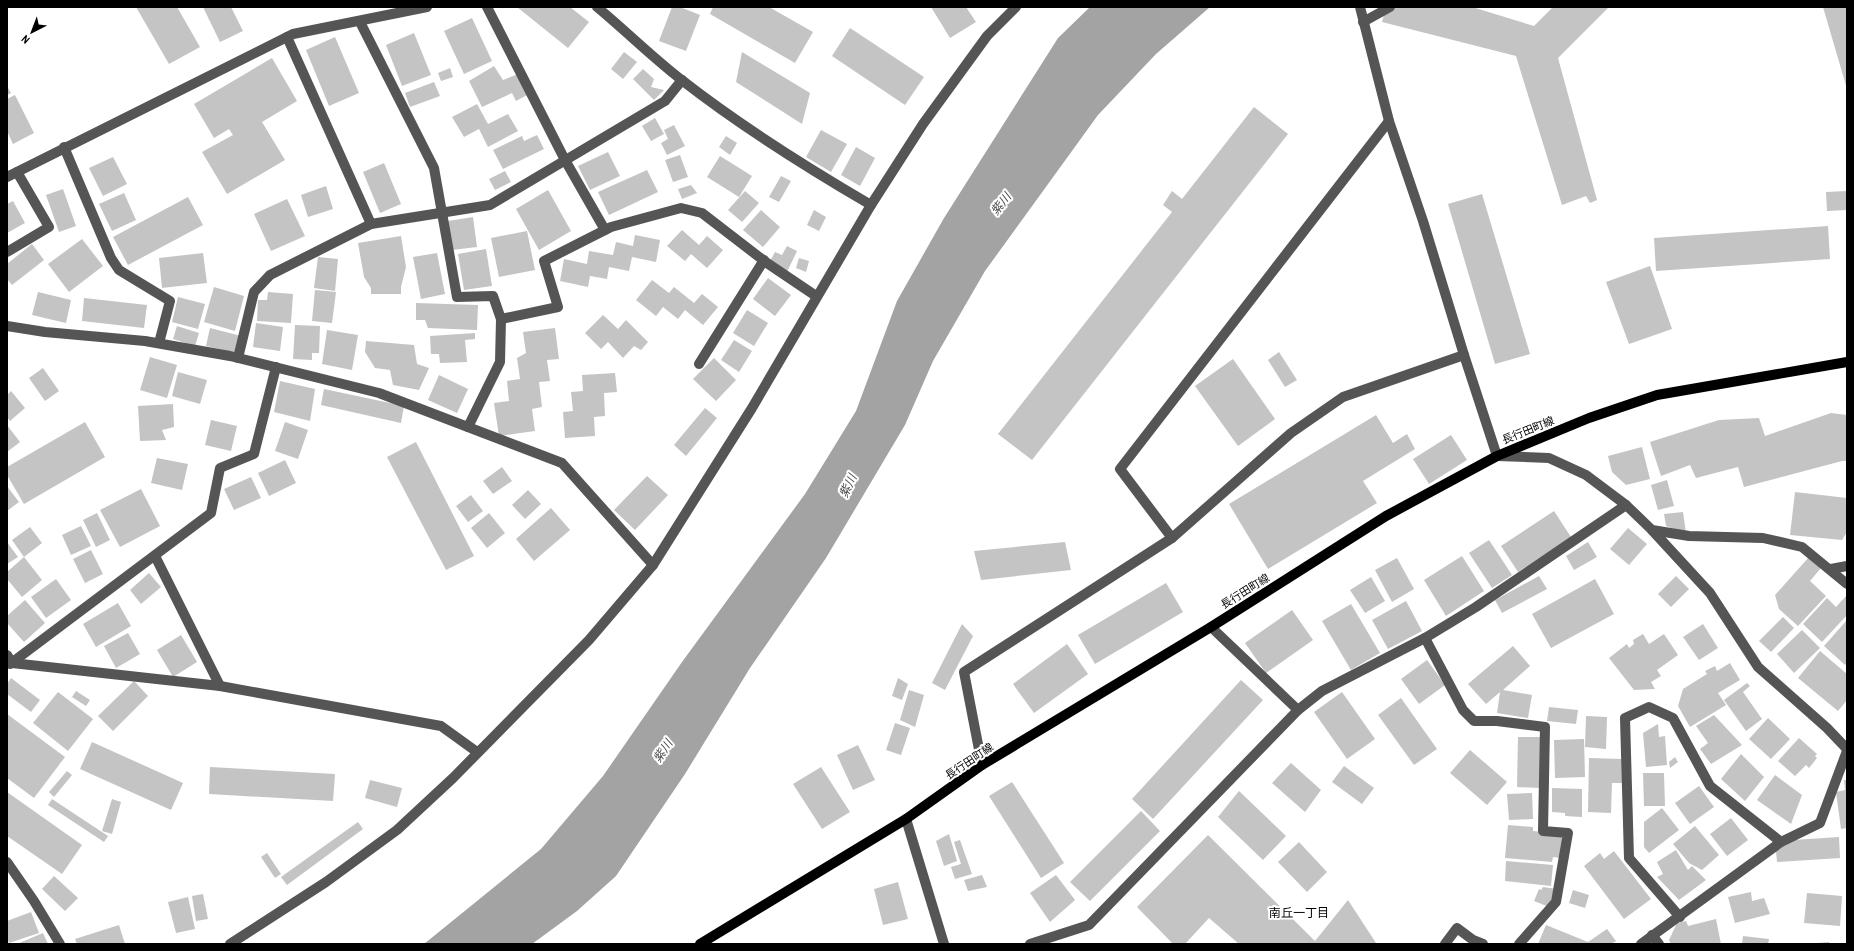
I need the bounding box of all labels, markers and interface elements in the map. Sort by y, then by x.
north arrow [12,12,52,52]
text: N [18,32,32,47]
water label: 紫川 [987,188,1016,218]
street label: 長行田町線 [1500,413,1556,447]
water label: 紫川 [836,470,861,500]
street label: 長行田町線 [1218,570,1272,612]
water label: 紫川 [650,735,677,765]
street label: 長行田町線 [942,740,996,782]
district label: 南丘一丁目 [1269,905,1329,921]

